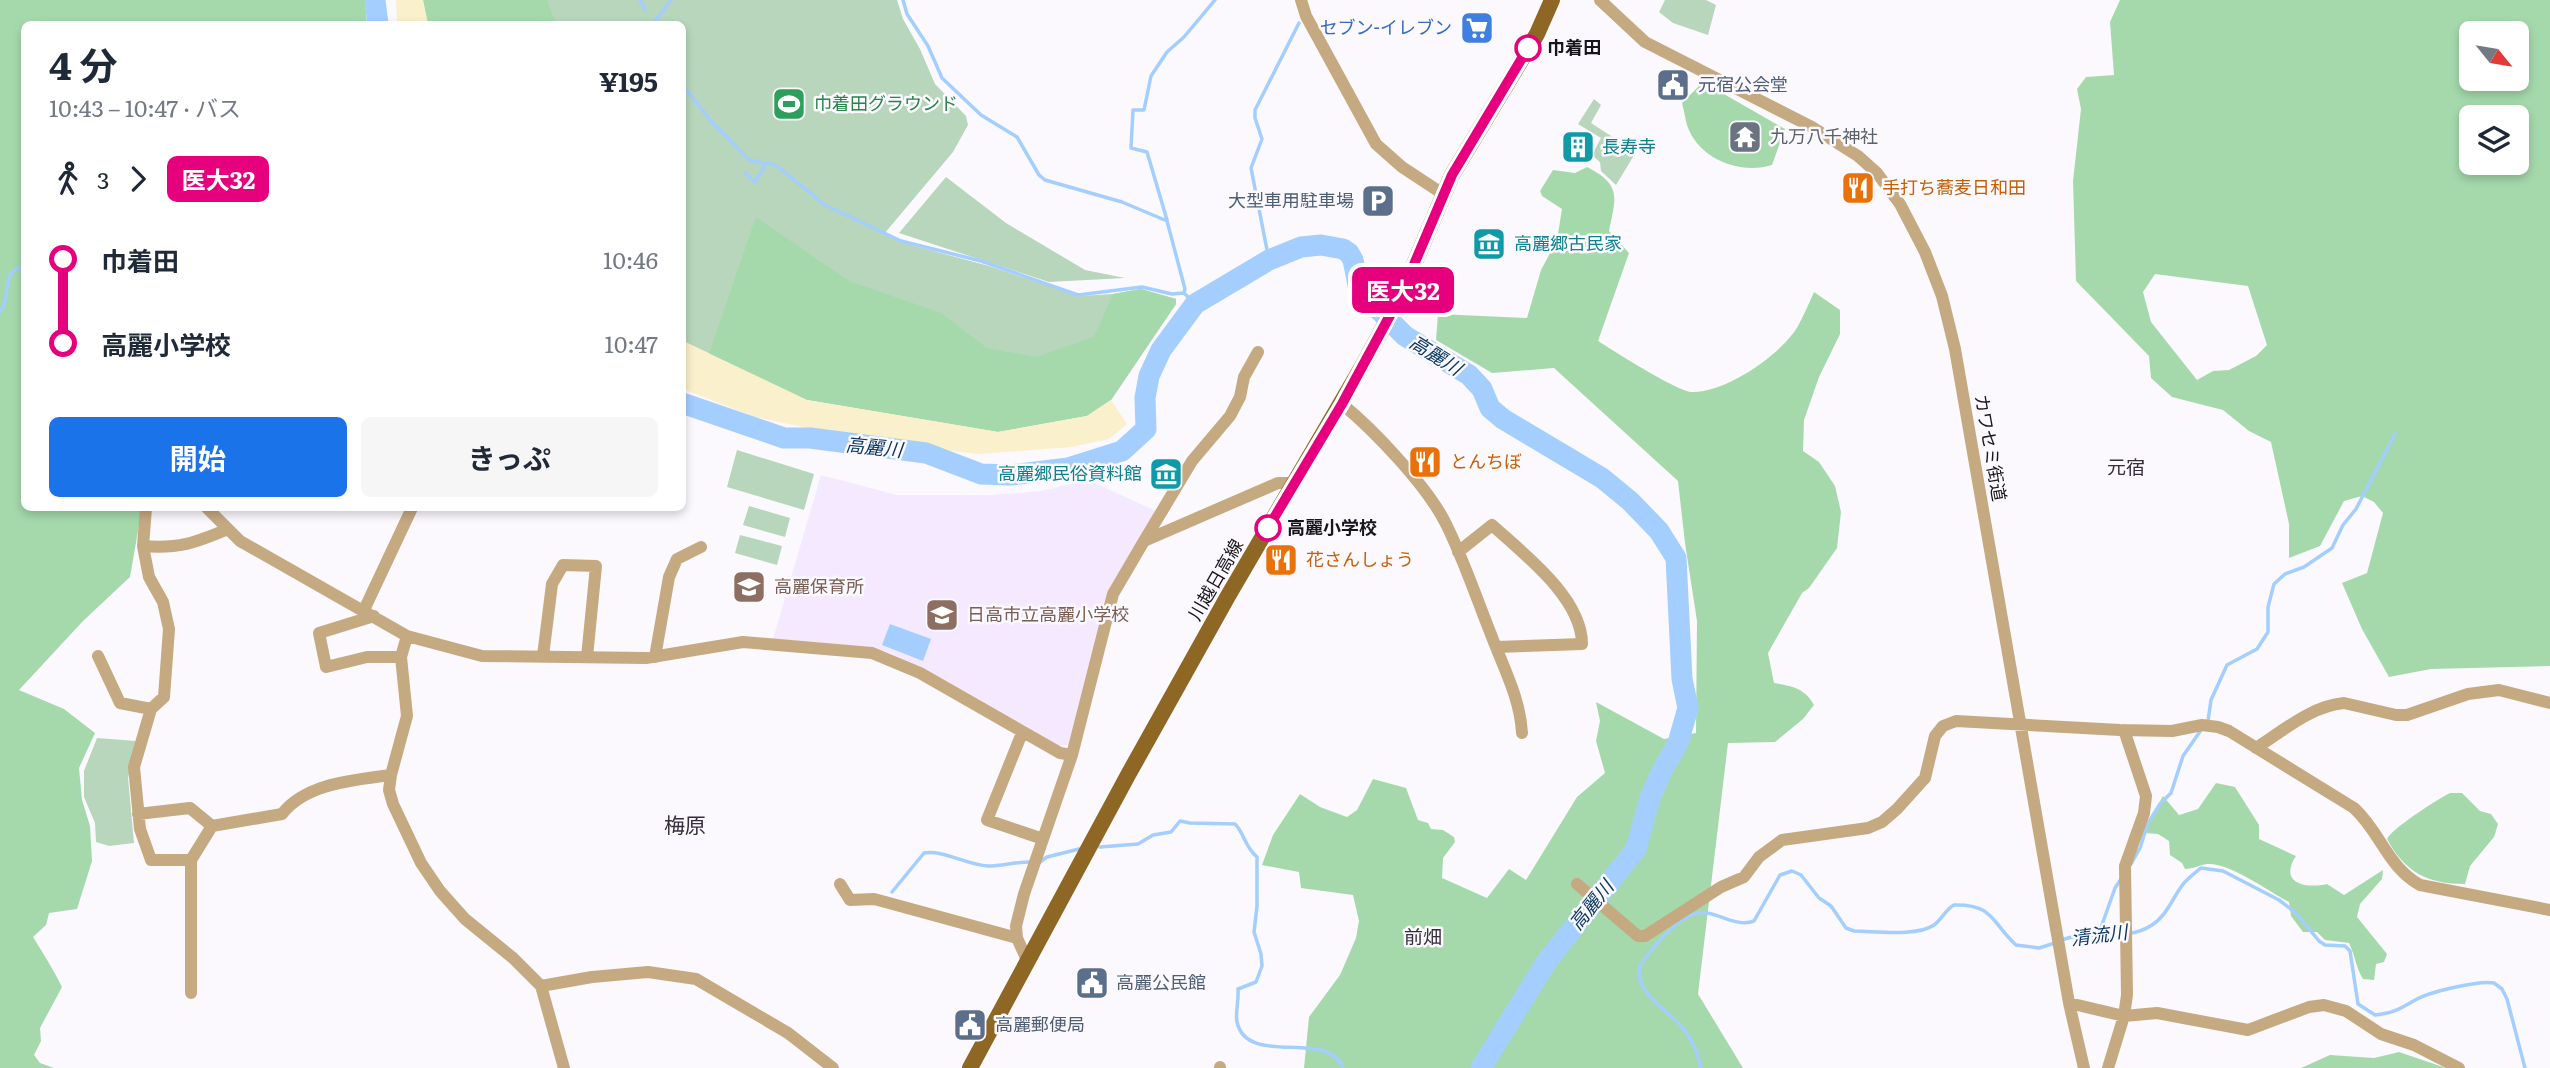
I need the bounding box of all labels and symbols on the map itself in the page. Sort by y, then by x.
supermarket icon: セブン-イレブン [1458,9,1496,47]
place label: セブン-イレブン [1320,13,1452,40]
north arrow [2459,21,2529,91]
place label: 巾着田 [1547,33,1601,60]
marker: 巾着田 [1515,35,1541,61]
public building icon: 元宿公会堂 [1654,66,1692,104]
place label: 元宿公会堂 [1698,70,1788,97]
sports icon: 巾着田グラウンド [770,85,808,123]
place label: 巾着田グラウンド [814,89,958,116]
temple icon: 九万八千神社 [1726,118,1764,156]
place label: 九万八千神社 [1770,122,1878,149]
building icon: 長寿寺 [1559,128,1597,166]
place label: 長寿寺 [1602,132,1656,159]
restaurant icon: 手打ち蕎麦日和田 [1839,169,1877,207]
place label: 手打ち蕎麦日和田 [1882,173,2026,200]
parking icon: 大型車用駐車場 [1359,182,1397,220]
place label: 大型車用駐車場 [1228,186,1354,213]
museum icon: 高麗郷古民家 [1470,225,1508,263]
place label: 高麗郷古民家 [1514,229,1622,256]
line badge: 医大32 [1354,267,1452,313]
water label: 高麗川 [1405,327,1470,382]
street label: カワセミ街道 [1969,392,2014,503]
water label: 高麗川 [844,429,906,463]
restaurant icon: とんちぼ [1406,443,1444,481]
place label: とんちぼ [1450,447,1522,474]
district label: 元宿 [2107,452,2145,480]
museum icon: 高麗郷民俗資料館 [1147,455,1185,493]
place label: 高麗郷民俗資料館 [998,459,1142,486]
place label: 高麗小学校 [1287,513,1377,540]
marker: 高麗小学校 [1255,515,1281,541]
street label: 川越日高線 [1181,534,1249,625]
restaurant icon: 花さんしょう [1262,541,1300,579]
place label: 花さんしょう [1306,545,1414,572]
school or university icon: 高麗保育所 [730,568,768,606]
place label: 高麗保育所 [774,572,864,599]
school or university icon: 日高市立高麗小学校 [923,596,961,634]
place label: 日高市立高麗小学校 [967,600,1129,627]
district label: 梅原 [664,808,706,839]
water label: 高麗川 [1561,872,1620,935]
water label: 清流川 [2069,916,2131,951]
district label: 前畑 [1404,922,1442,950]
public building icon: 高麗公民館 [1073,964,1111,1002]
place label: 高麗公民館 [1116,968,1206,995]
public building icon: 高麗郵便局 [951,1006,989,1044]
place label: 高麗郵便局 [995,1010,1085,1037]

